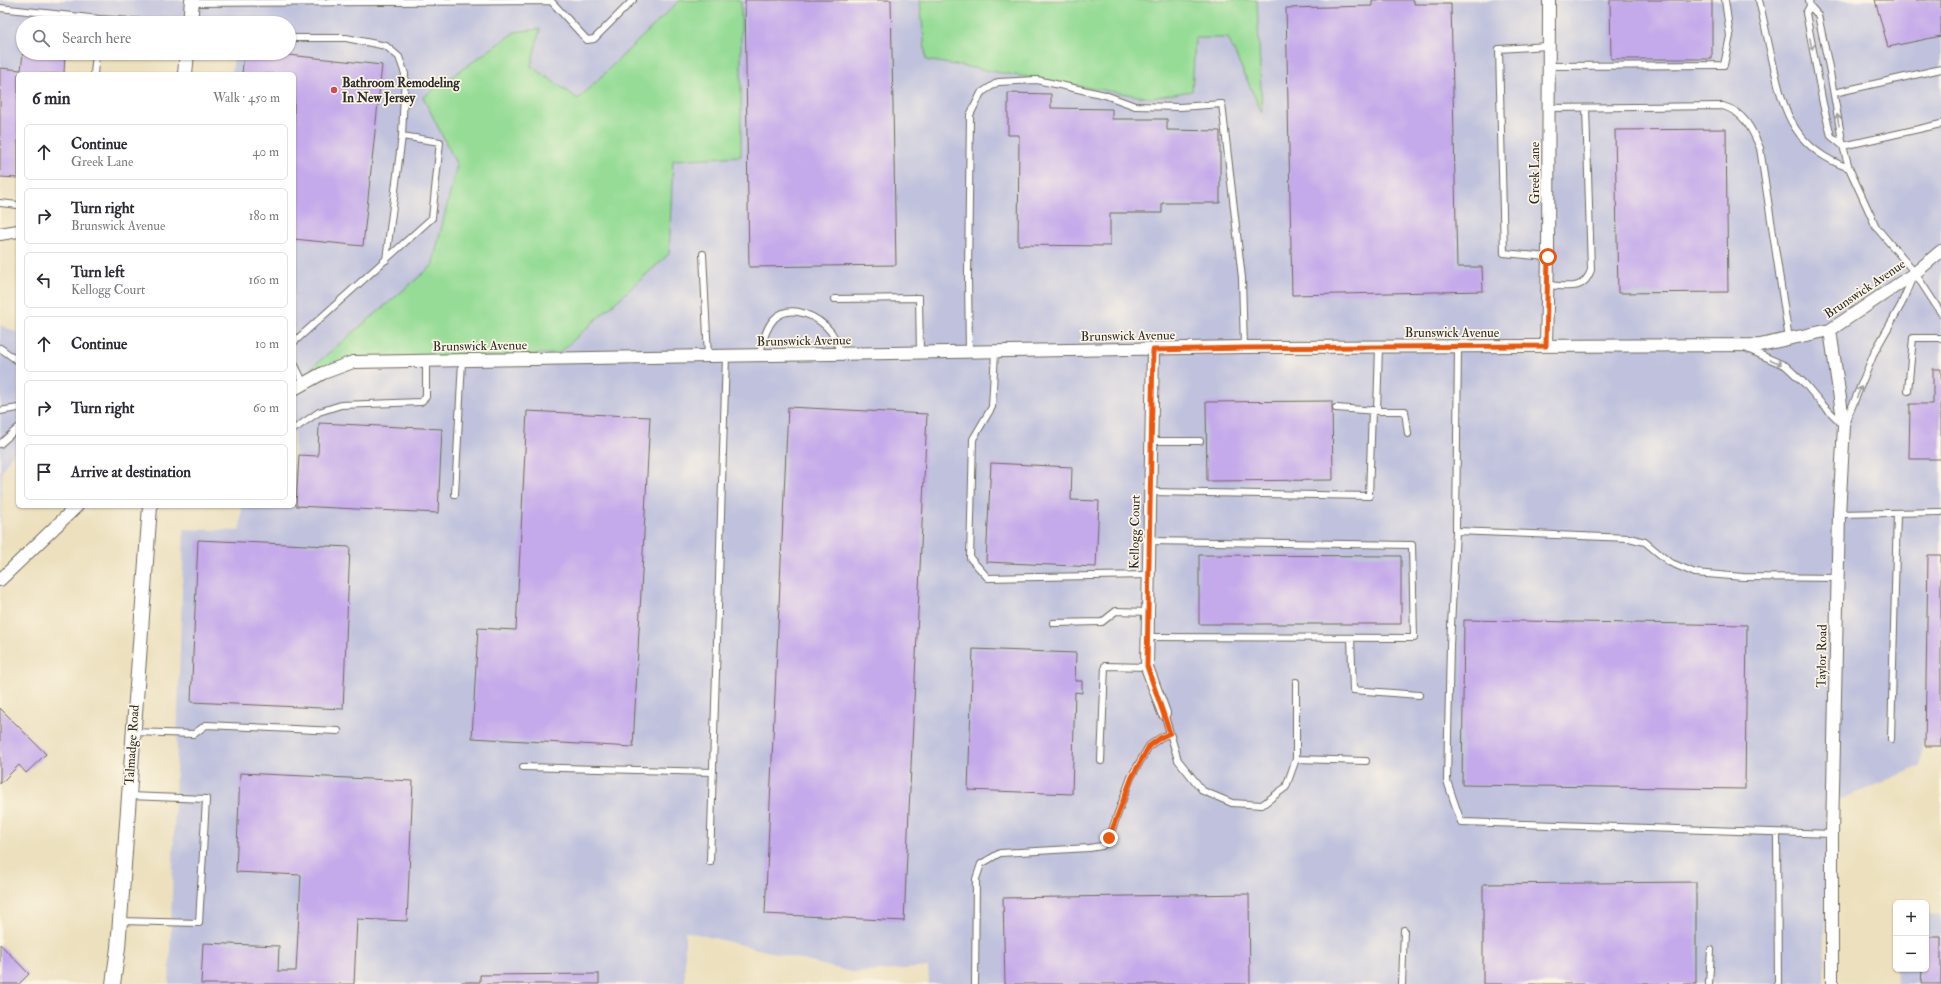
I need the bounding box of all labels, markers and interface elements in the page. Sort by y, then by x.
search box [16,16,296,60]
icon: search [30,27,52,49]
text: Search here [62,29,131,48]
one-way arrow [1808,37,1816,50]
place label: Bathroom Remodeling In New Jersey [342,75,460,107]
marker: Bathroom Remodeling In New Jersey [329,85,339,95]
text: 6 min [32,88,71,109]
text: Walk · 450 m [213,90,280,106]
one-way arrow [1834,114,1842,127]
text: Continue [71,135,127,154]
icon: ahead [33,141,55,163]
street label: Greek Lane [1527,141,1543,204]
text: 40 m [253,144,279,160]
text: Greek Lane [71,154,133,170]
text: Turn right [71,199,134,218]
icon: right [33,205,55,227]
text: 180 m [249,208,279,224]
text: Brunswick Avenue [71,218,165,234]
route start [1539,248,1557,266]
street label: Brunswick Avenue [1821,256,1909,322]
text: Turn left [71,263,125,282]
icon: left [33,269,55,291]
text: 160 m [248,272,279,288]
text: Kellogg Court [71,282,145,298]
street label: Brunswick Avenue [1405,325,1500,341]
street label: Brunswick Avenue [1081,327,1176,345]
street label: Brunswick Avenue [757,332,852,350]
icon: ahead [33,333,55,355]
text: Continue [71,335,127,354]
text: 10 m [255,336,279,352]
street label: Brunswick Avenue [433,337,528,355]
one-way arrow [1770,359,1782,366]
one-way arrow [1856,387,1863,399]
icon: right [33,397,55,419]
text: Turn right [71,399,134,418]
text: 60 m [253,400,279,416]
icon: arrive [33,461,55,483]
text: Arrive at destination [71,463,191,482]
street label: Kellogg Court [1126,495,1144,569]
street label: Taylor Road [1813,624,1832,688]
street label: Talmadge Road [121,704,143,786]
route end [1100,829,1118,847]
map controls [1893,900,1929,972]
button: + [1893,900,1929,936]
button: − [1893,936,1929,972]

